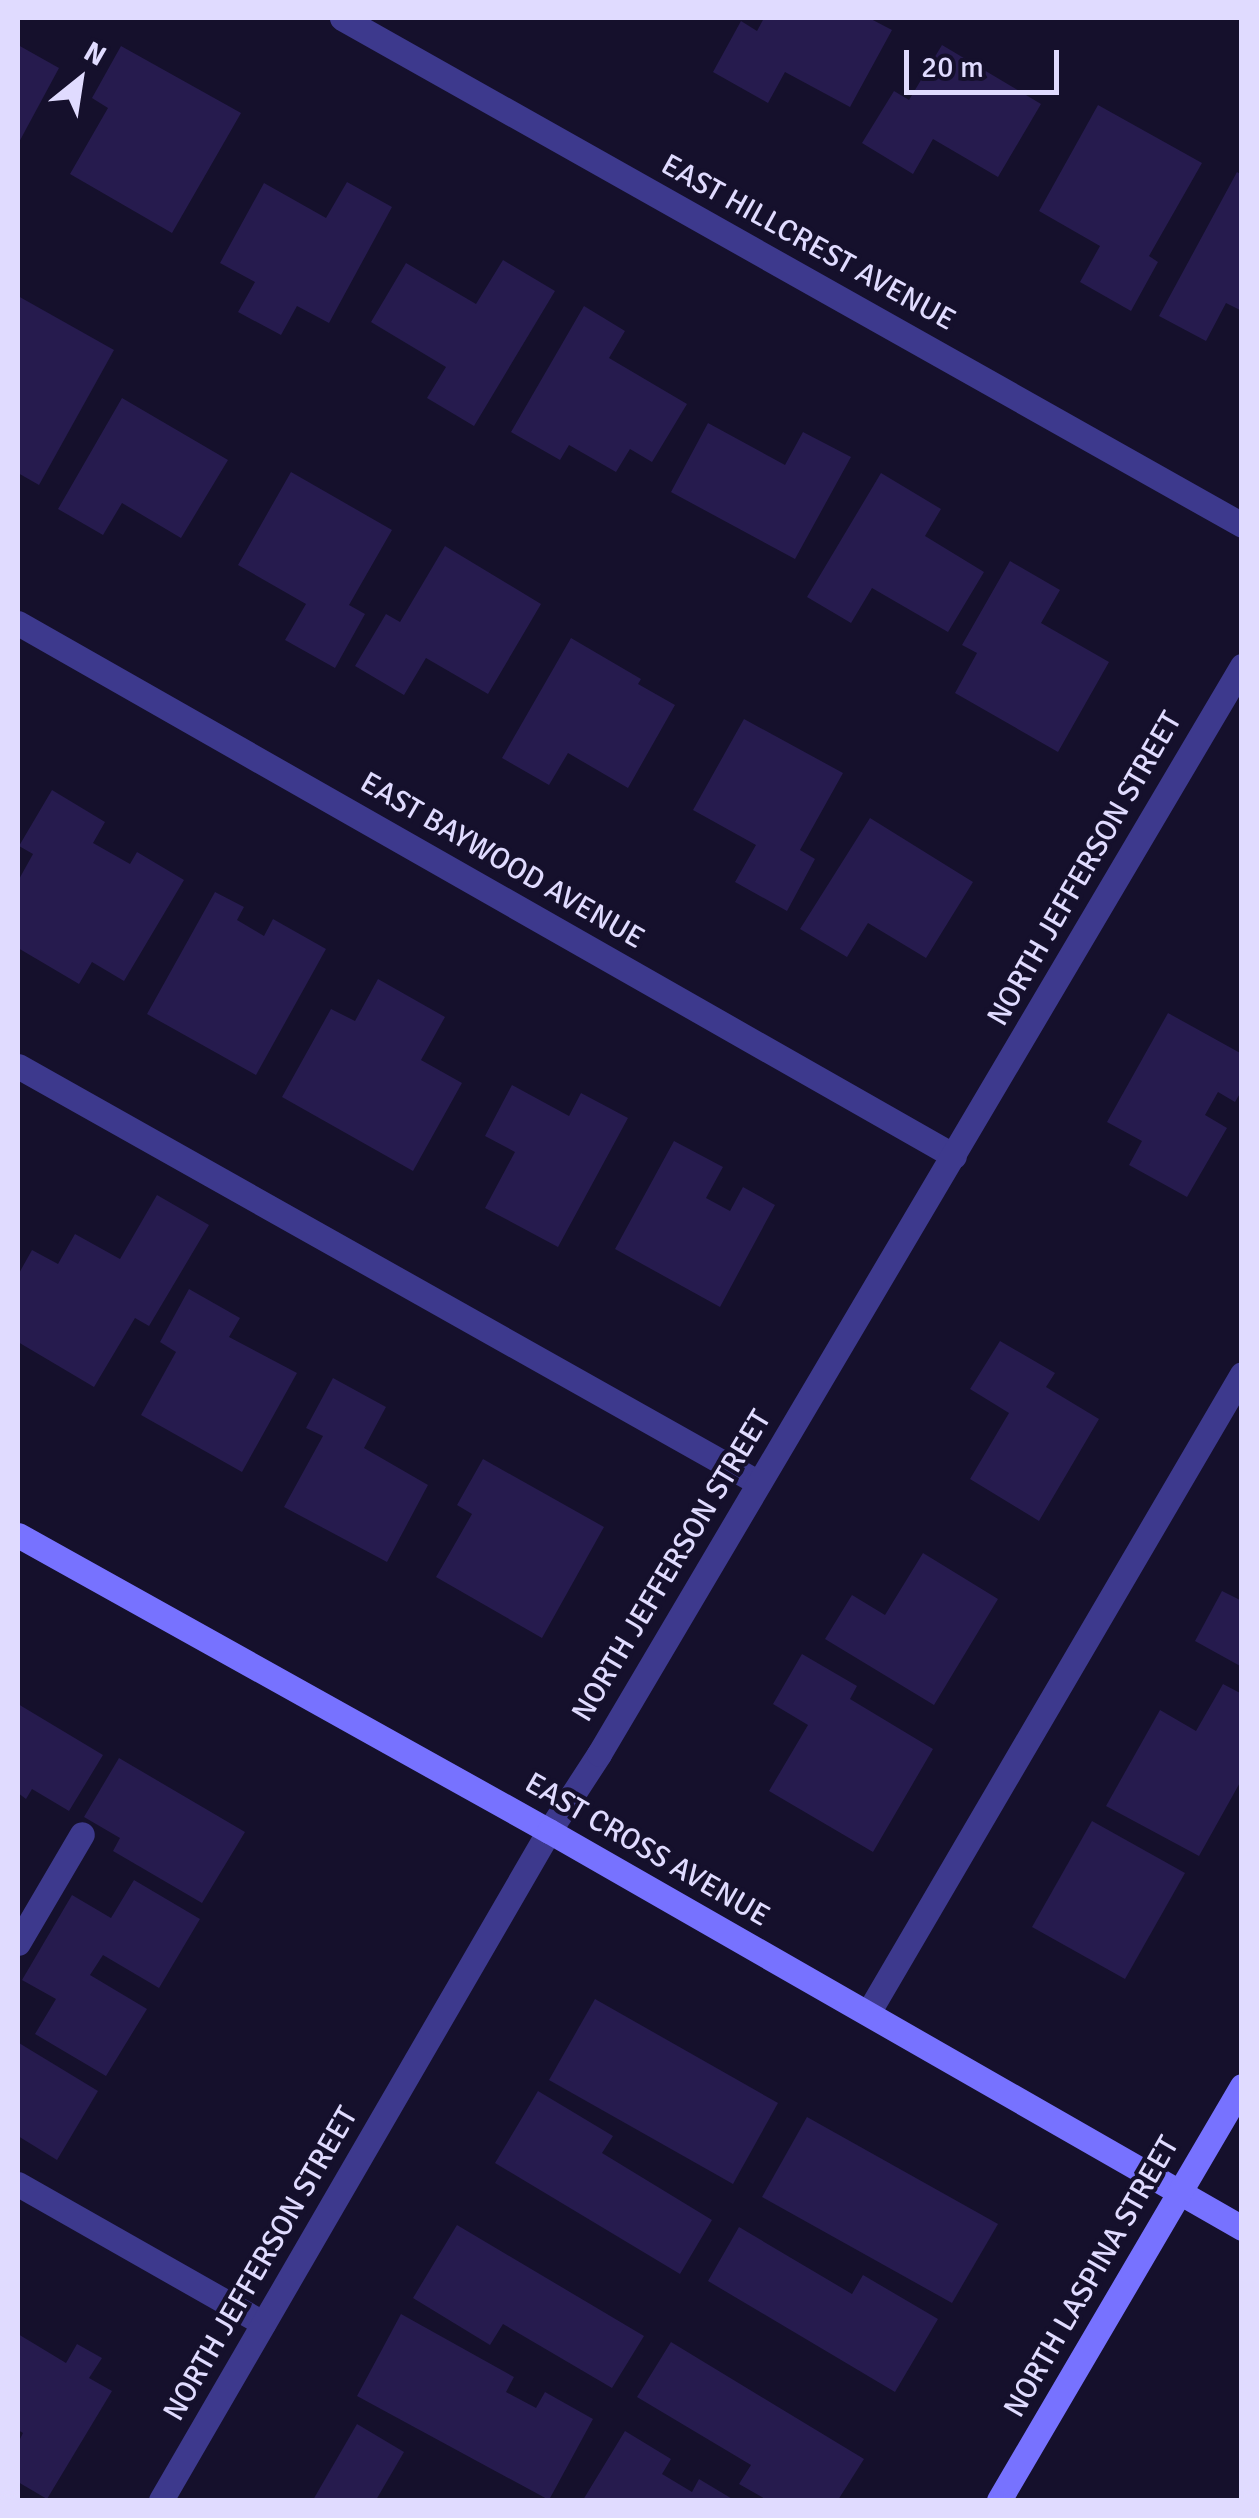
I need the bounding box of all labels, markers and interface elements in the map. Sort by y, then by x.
north arrow [30,30,130,130]
scale bar [909,30,1064,92]
text: N [78,34,112,74]
text: 20 m [921,49,984,86]
street label: EAST HILLCREST AVENUE [655,147,961,339]
street label: NORTH JEFFERSON STREET [980,706,1190,1032]
street label: EAST BAYWOOD AVENUE [354,765,650,957]
street label: NORTH JEFFERSON STREET [565,1404,779,1728]
street label: EAST CROSS AVENUE [518,1765,776,1935]
street label: NORTH JEFFERSON STREET [156,2101,366,2427]
street label: NORTH LASPINA STREET [997,2130,1187,2424]

